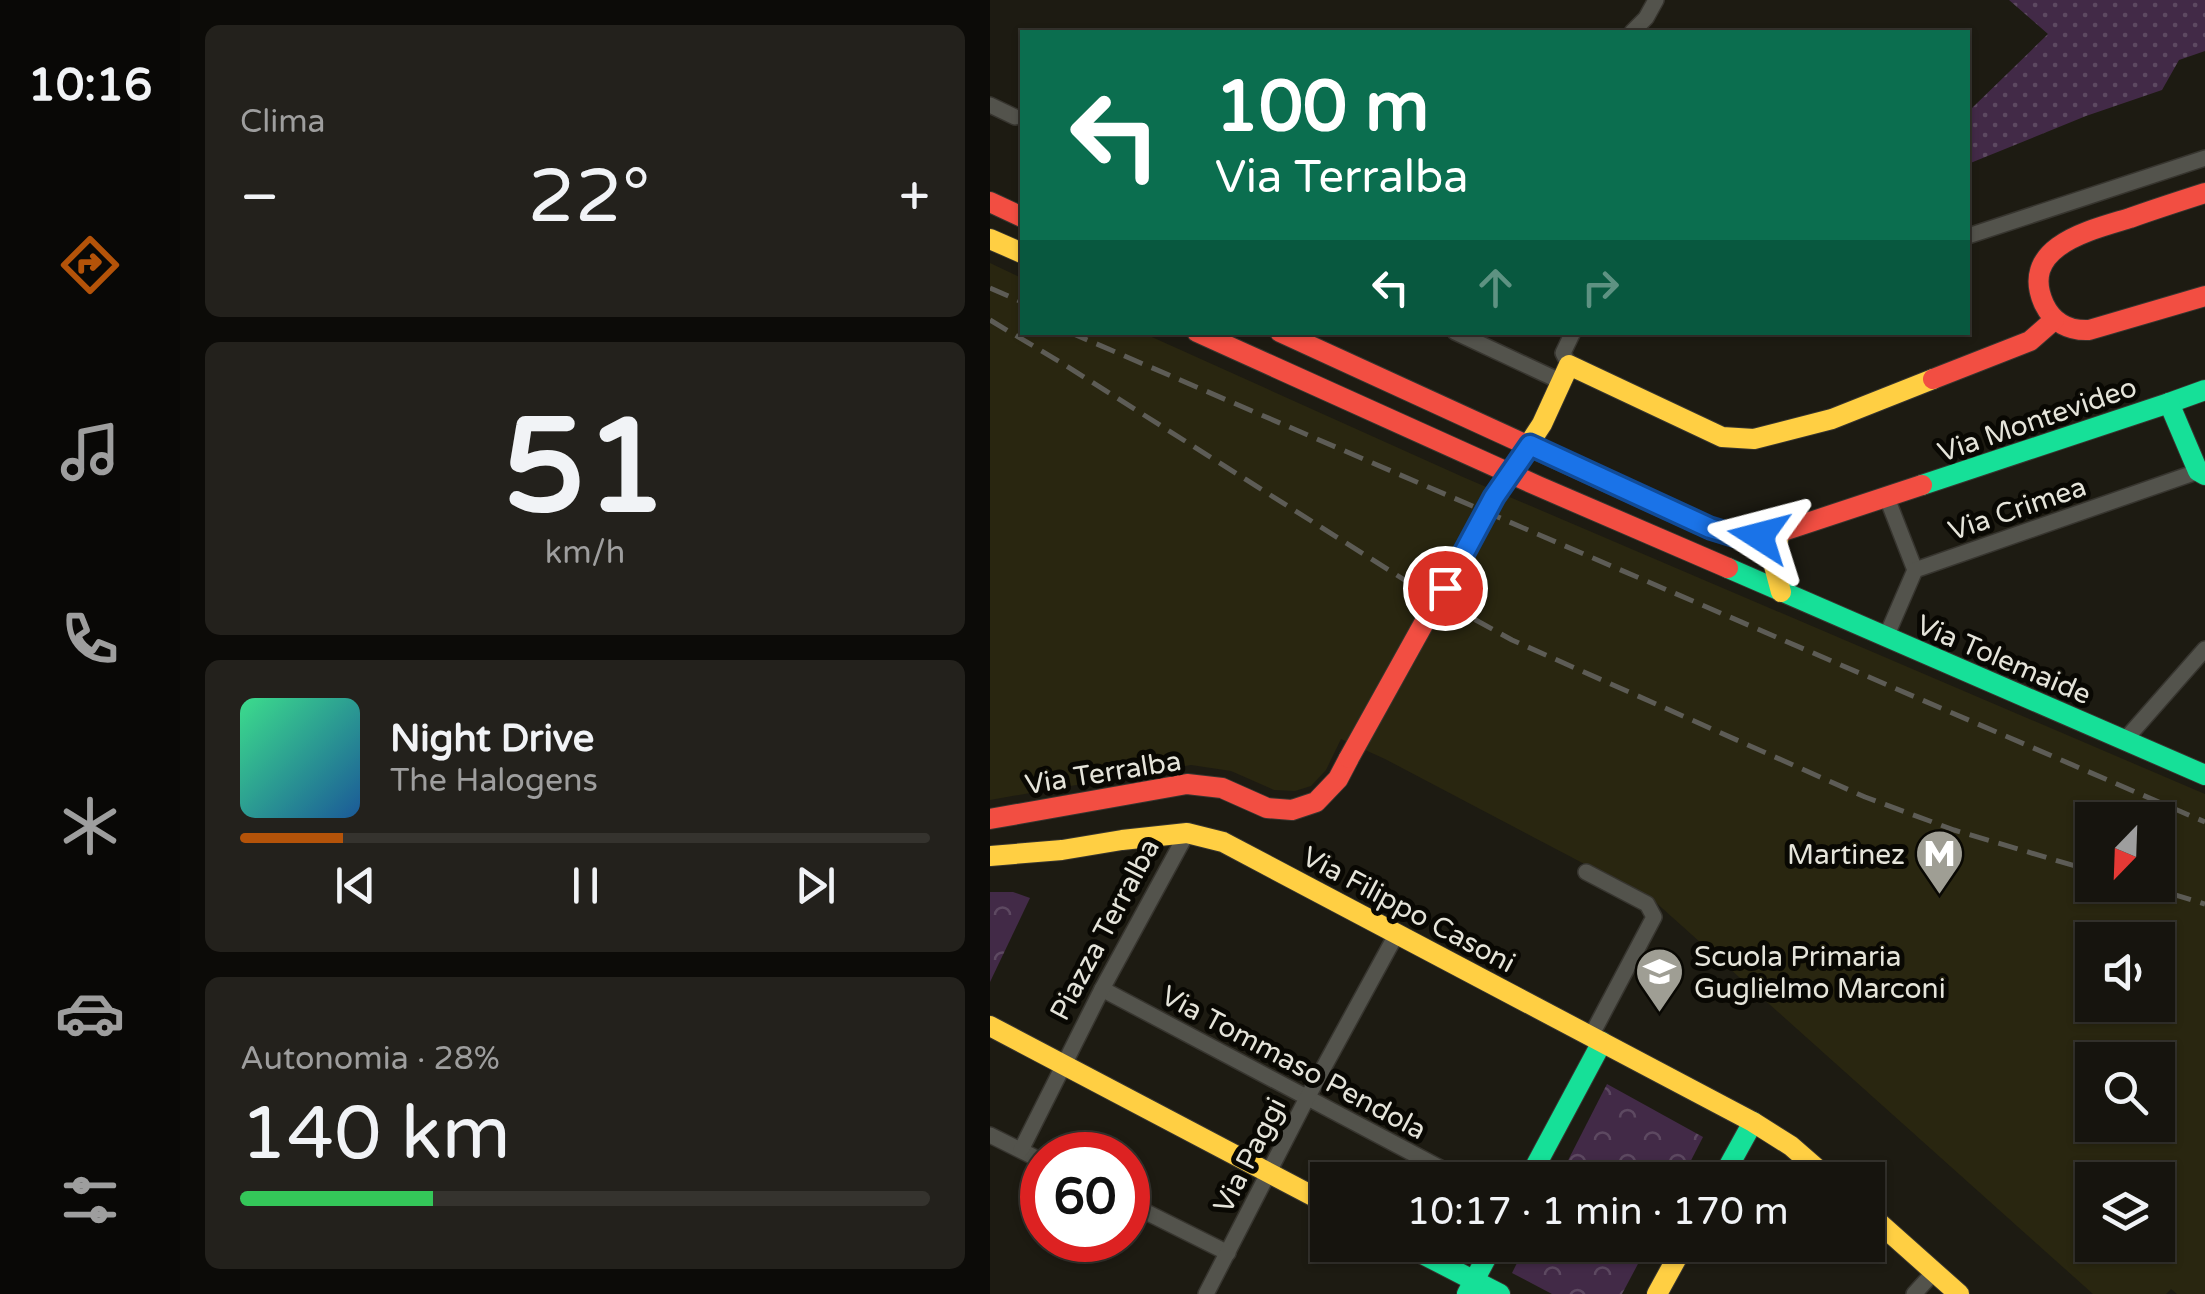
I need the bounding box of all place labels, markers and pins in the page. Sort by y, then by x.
pin [1403,546,1488,631]
metro station icon: Martinez [1914,828,1966,896]
place label: Martinez [1787,838,1905,872]
place label: Scuola Primaria Guglielmo Marconi [1694,940,1946,1006]
school or university icon: Scuola Primaria Guglielmo Marconi [1633,946,1685,1014]

